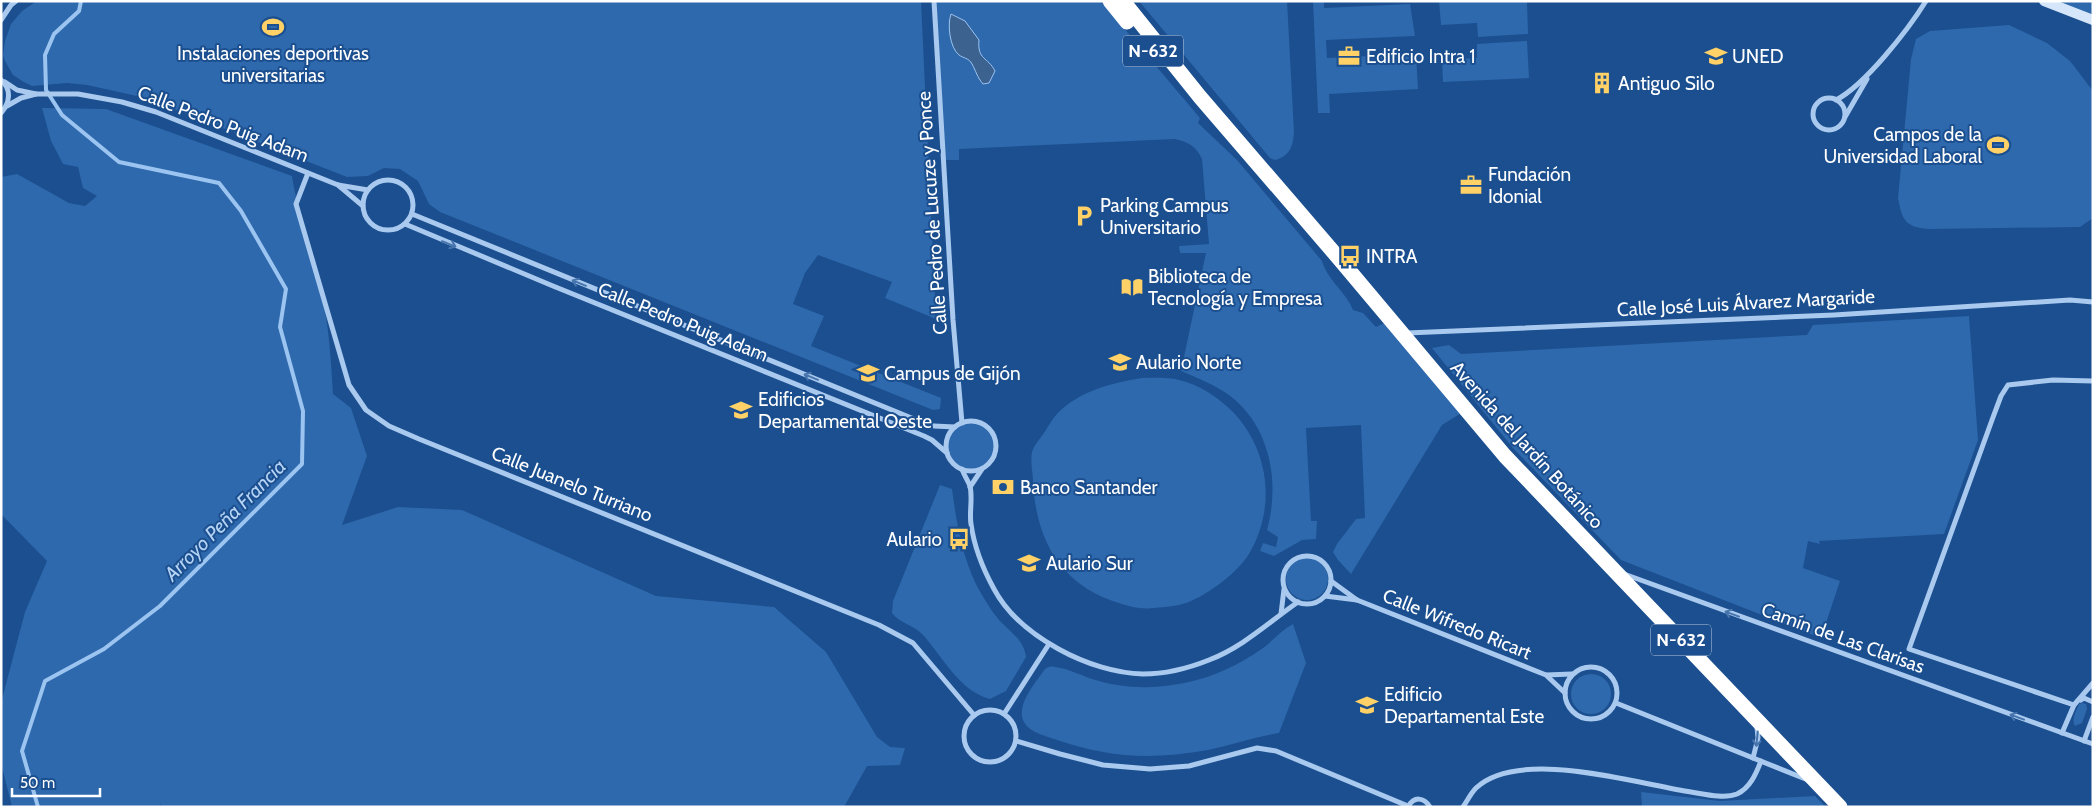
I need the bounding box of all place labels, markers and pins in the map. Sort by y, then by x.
sports icon: Instalaciones deportivas universitarias [260,14,286,40]
place label: Instalaciones deportivas universitarias [177,42,369,87]
office icon: Edificio Intra 1 [1336,43,1362,69]
school or university icon: UNED [1703,43,1729,69]
place label: Edificio Intra 1 [1366,45,1476,68]
place label: UNED [1732,45,1784,68]
building icon: Antiguo Silo [1589,70,1615,96]
place label: Antiguo Silo [1618,72,1715,95]
place label: Campos de la Universidad Laboral [1824,123,1983,168]
sports icon: Campos de la Universidad Laboral [1985,132,2011,158]
place label: Fundación Idonial [1488,163,1571,208]
office icon: Fundación Idonial [1458,172,1484,198]
place label: Parking Campus Universitario [1100,194,1229,239]
parking icon: Parking Campus Universitario [1071,203,1097,229]
bus stop icon: INTRA [1337,243,1363,269]
place label: INTRA [1366,245,1418,268]
place label: Biblioteca de Tecnología y Empresa [1148,265,1322,310]
library icon: Biblioteca de Tecnología y Empresa [1119,274,1145,300]
school or university icon: Aulario Norte [1107,349,1133,375]
place label: Aulario Norte [1136,351,1242,374]
school or university icon: Campus de Gijón [855,360,881,386]
place label: Campus de Gijón [884,362,1021,385]
place label: Edificios Departamental Oeste [758,388,932,433]
school or university icon: Edificios Departamental Oeste [728,397,754,423]
bank icon: Banco Santander [990,474,1016,500]
place label: Banco Santander [1020,476,1157,499]
bus stop icon: Aulario [946,526,972,552]
place label: Aulario [886,528,942,551]
school or university icon: Aulario Sur [1016,550,1042,576]
place label: Aulario Sur [1046,552,1133,575]
place label: Edificio Departamental Este [1384,683,1544,728]
school or university icon: Edificio Departamental Este [1354,692,1380,718]

